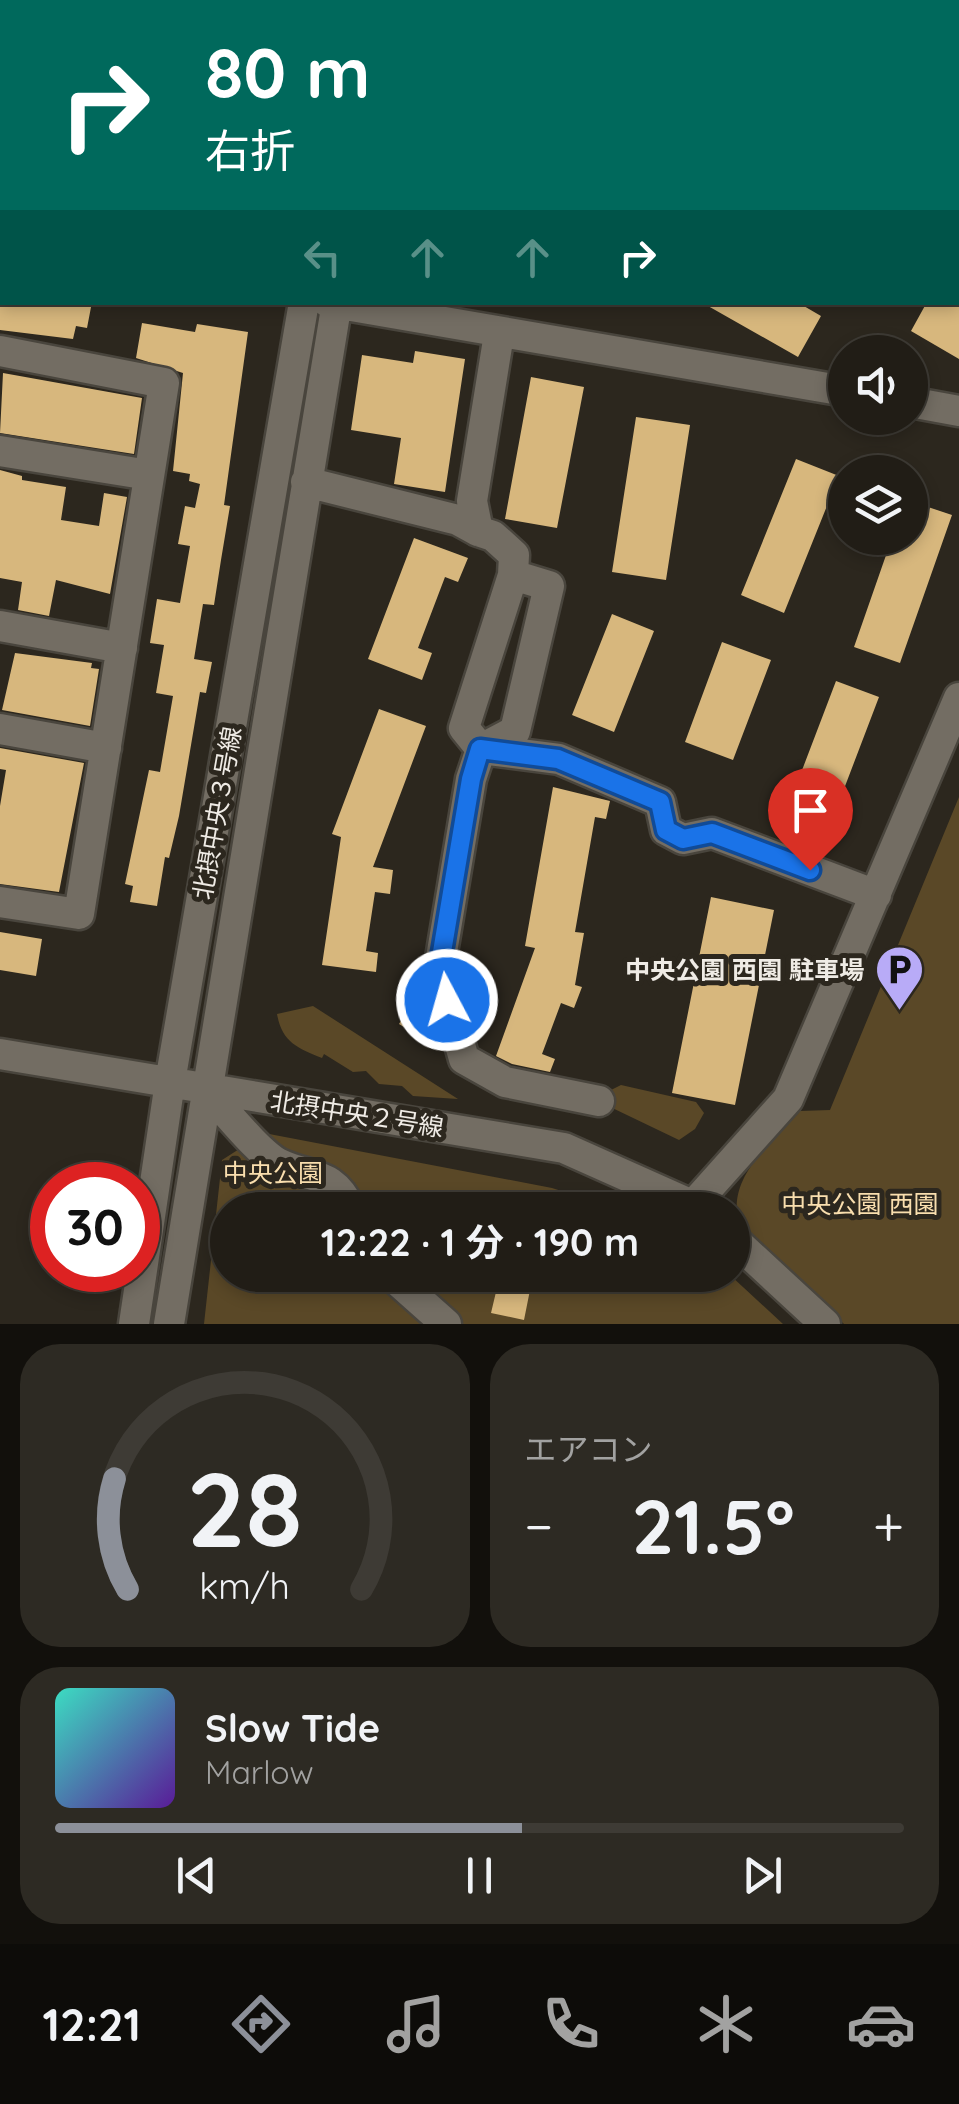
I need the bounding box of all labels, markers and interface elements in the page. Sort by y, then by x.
text: 80 m [205,28,370,116]
icon: right [40,40,170,170]
text: 右折 [205,122,295,178]
icon: left [295,230,350,285]
icon: ahead [400,230,455,285]
icon: ahead [505,230,560,285]
icon: right [610,230,665,285]
map controls [828,335,928,555]
button: sound [828,335,928,435]
button: layers [828,455,928,555]
street label: 北摂中央３号線 [186,724,247,902]
pin [768,768,853,871]
icon: arrive [783,783,838,838]
parking icon: 中央公園 西園 駐車場 [873,944,925,1012]
position arrow [395,948,499,1052]
place label: 中央公園 西園 駐車場 [625,954,864,985]
street label: 北摂中央２号線 [268,1085,446,1143]
park label: 中央公園 [223,1157,323,1188]
speed limit sign: 30 [30,1162,160,1292]
park label: 中央公園 西園 [782,1188,938,1219]
text: 12:22 · 1 分 · 190 m [321,1218,639,1266]
text: エアコン [525,1429,653,1469]
text: 28 [187,1443,303,1573]
text: 21.5° [631,1479,795,1573]
text: − [525,1491,553,1560]
text: + [873,1491,904,1560]
text: km/h [199,1563,290,1608]
text: Slow Tide [205,1704,380,1752]
text: Marlow [205,1752,314,1792]
icon: previous [169,1848,224,1903]
icon: pause [452,1848,507,1903]
icon: next [735,1848,790,1903]
icon: directions [226,1989,296,2059]
icon: music [381,1989,451,2059]
icon: phone [536,1989,606,2059]
icon: climate [691,1989,761,2059]
icon: car [846,1989,916,2059]
text: 12:21 [43,1996,141,2052]

